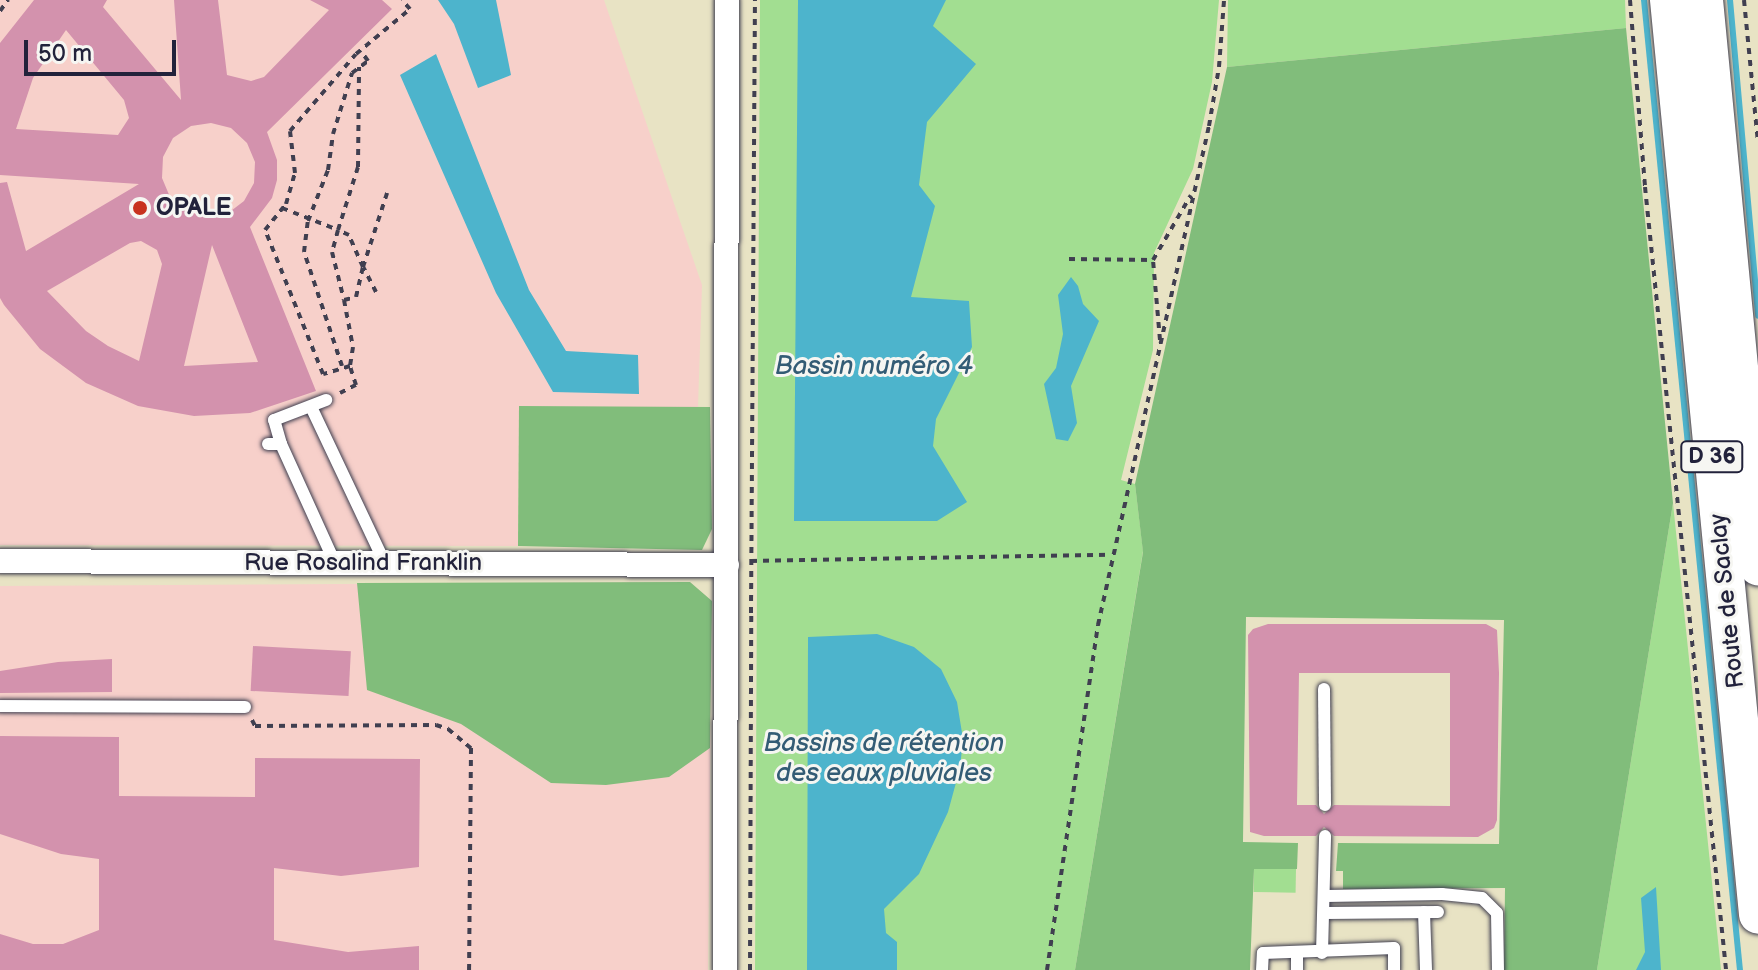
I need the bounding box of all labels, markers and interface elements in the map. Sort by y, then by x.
scale bar [28,24,180,74]
text: 50 m [38,39,92,68]
place label: OPALE [156,194,231,222]
marker: OPALE [131,199,149,217]
water label: Bassin numéro 4 [775,351,973,383]
road number: D 36 [1680,439,1744,475]
street label: Route de Saclay [1703,512,1751,690]
street label: Rue Rosalind Franklin [244,549,482,577]
water label: Bassins de rétention des eaux pluviales [764,728,1004,790]

